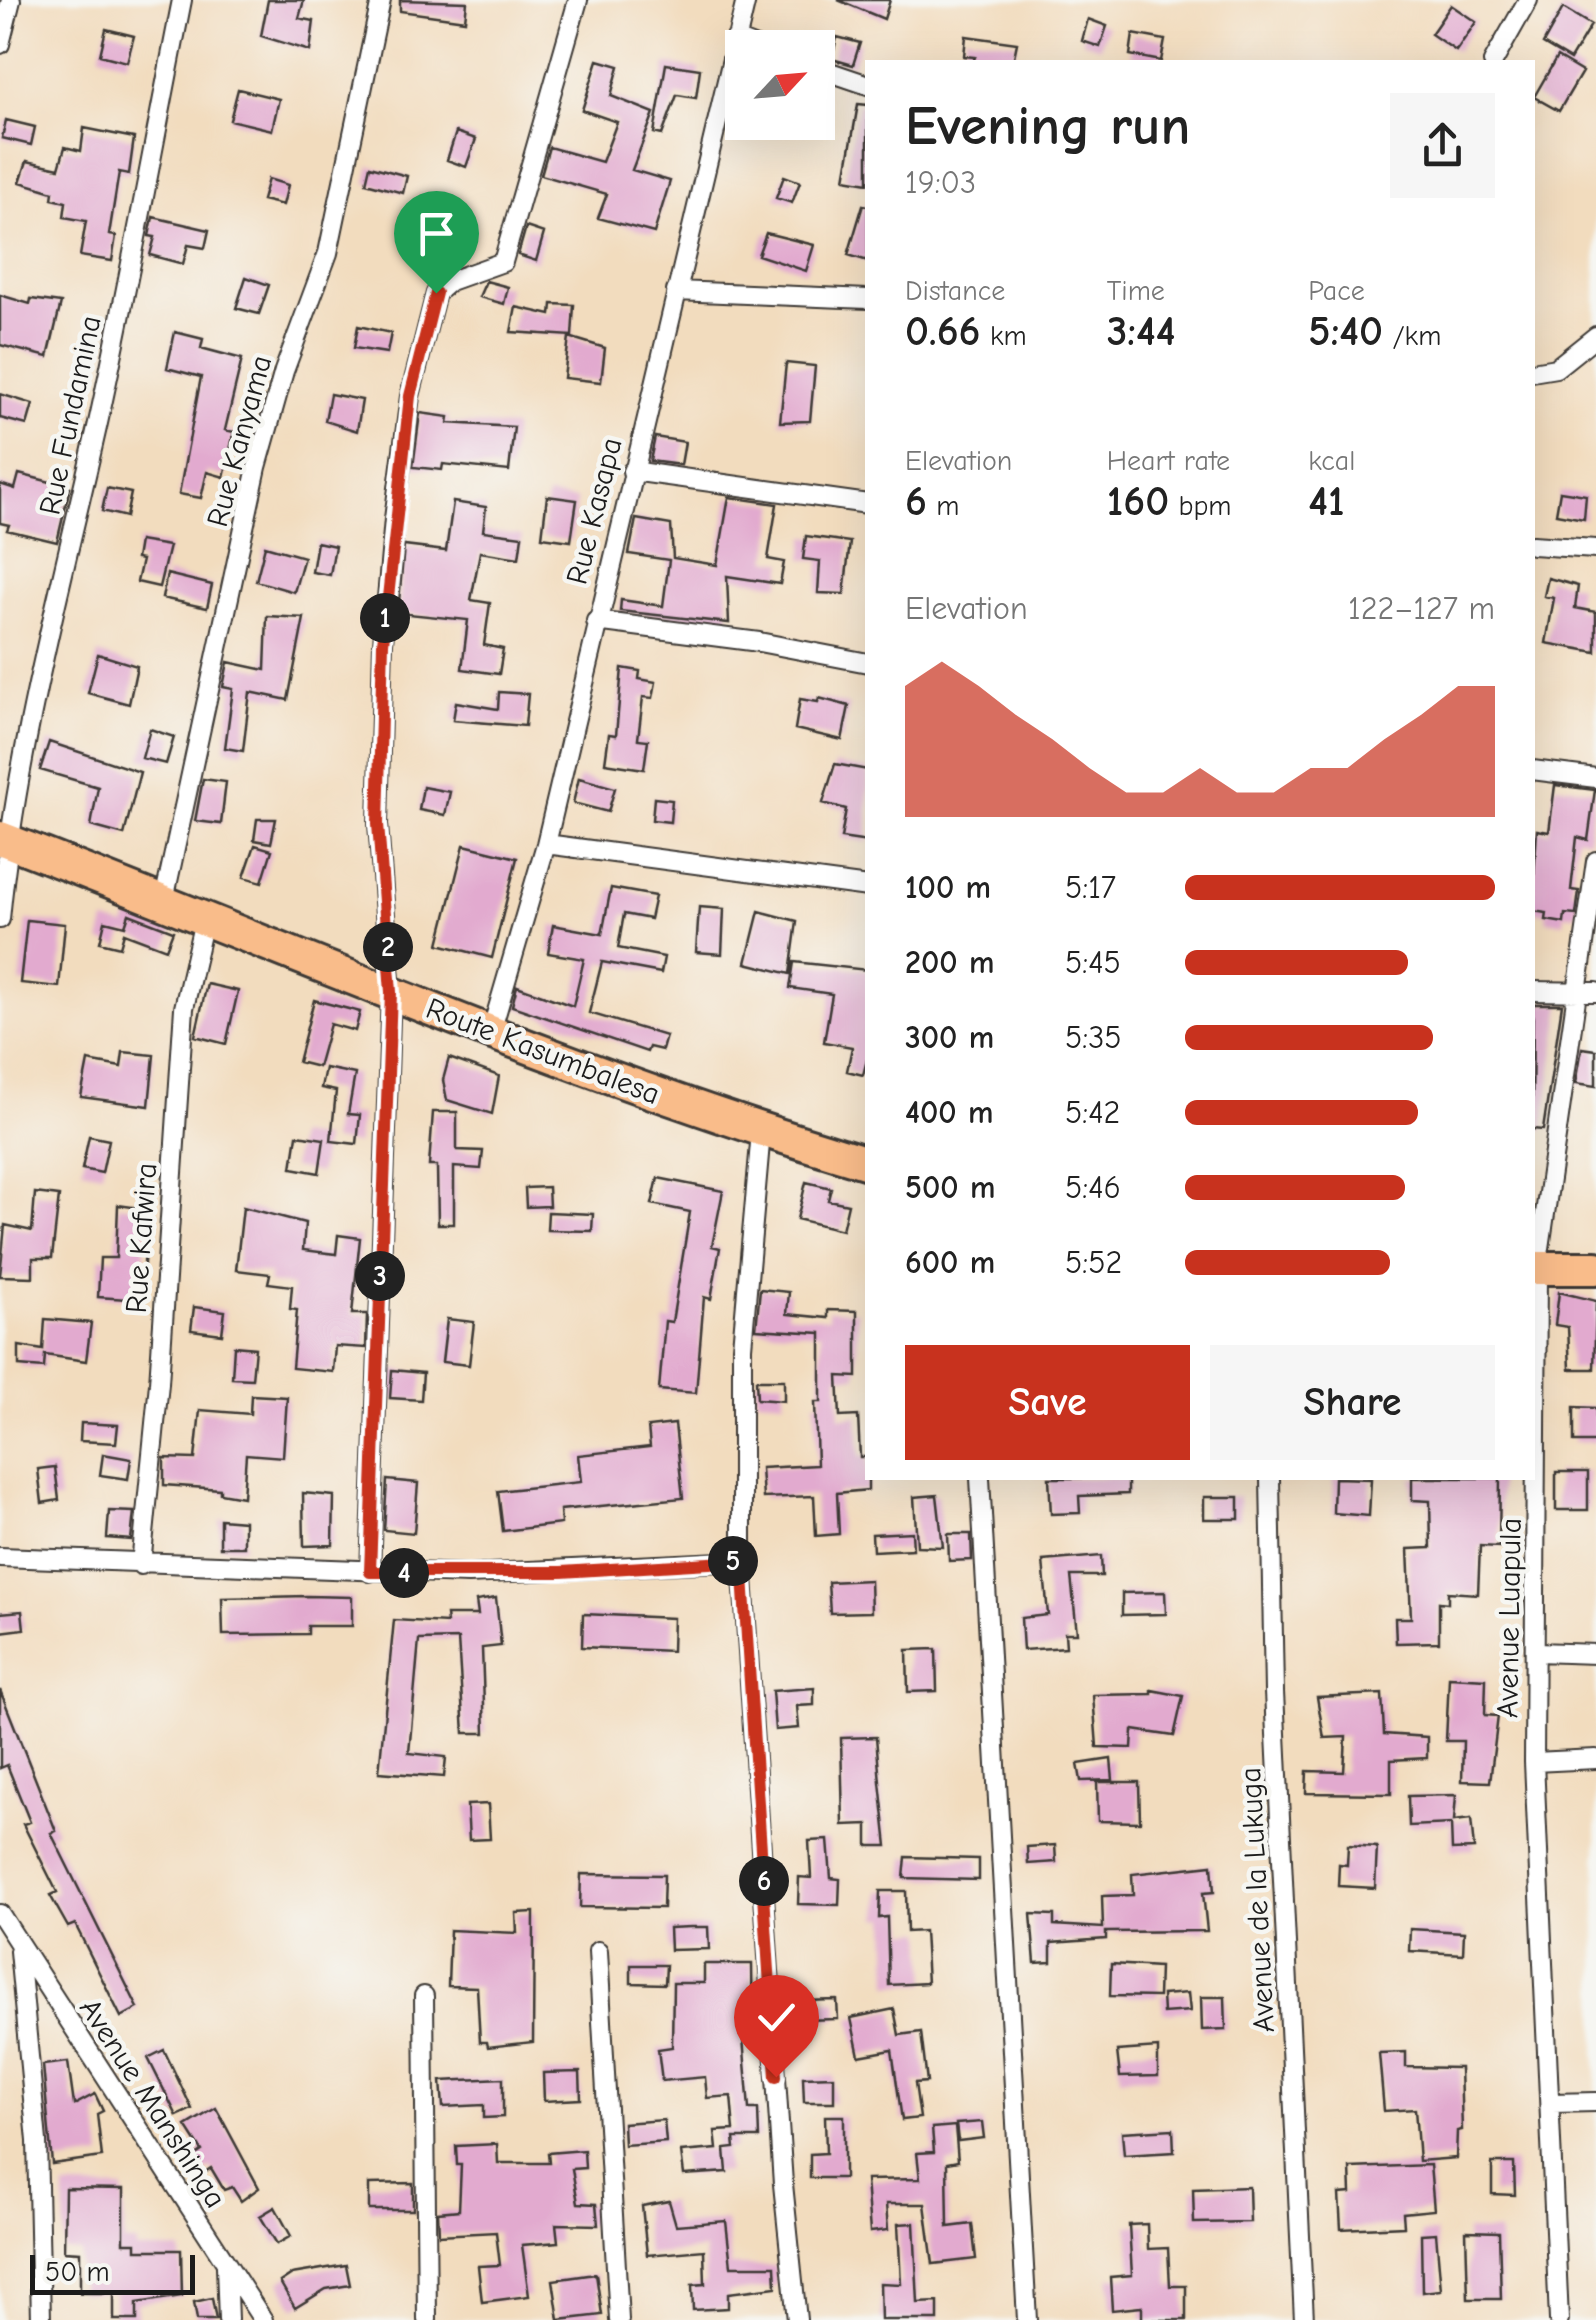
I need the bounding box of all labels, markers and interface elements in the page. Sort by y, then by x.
north arrow [725,30,835,140]
map controls [725,30,835,140]
button: share [1390,93,1495,198]
text: Evening run [905,94,1190,158]
text: 19:03 [905,164,976,201]
pin [394,191,479,294]
icon: arrive [409,206,464,261]
text: Distance [905,275,1005,307]
text: Time [1107,275,1165,307]
text: Pace [1308,275,1365,307]
text: 0.66 [905,307,981,356]
text: 3:44 [1107,307,1175,356]
text: 5:40 [1308,307,1383,356]
street label: Rue Fundamina [32,312,109,518]
text: km [981,320,1027,352]
text: /km [1383,320,1441,352]
street label: Rue Kanyama [200,352,279,531]
street label: Rue Kasapa [559,434,630,588]
text: Elevation [905,445,1012,477]
text: Heart rate [1107,445,1230,477]
text: kcal [1308,445,1355,477]
text: 6 [905,477,927,526]
text: 160 [1107,477,1169,526]
text: 41 [1308,477,1345,526]
text: m [927,490,959,522]
text: bpm [1169,490,1232,522]
text: Elevation [905,590,1028,627]
text: 122–127 m [1348,590,1495,627]
pin: 1 [360,593,410,643]
text: 1 [379,602,391,634]
text: 100 m [905,869,991,906]
text: 5:17 [1065,869,1116,906]
pin: 2 [363,922,413,972]
text: 2 [381,931,395,963]
text: 200 m [905,944,994,981]
text: 5:45 [1065,944,1121,981]
street label: Route Kasumbalesa [421,991,665,1112]
text: 300 m [905,1019,994,1056]
text: 5:35 [1065,1019,1122,1056]
text: 400 m [905,1094,993,1131]
text: 5:42 [1065,1094,1120,1131]
street label: Rue Kafwira [119,1162,164,1314]
text: 500 m [905,1169,995,1206]
text: 5:46 [1065,1169,1121,1206]
text: 600 m [905,1244,995,1281]
text: 5:52 [1065,1244,1122,1281]
pin: 3 [355,1251,405,1301]
text: 3 [373,1260,387,1292]
button: Save [905,1345,1190,1460]
button: Share [1210,1345,1495,1460]
street label: Avenue Luapula [1490,1518,1529,1718]
pin: 5 [708,1536,758,1586]
text: 5 [726,1545,740,1577]
pin: 4 [379,1548,429,1598]
text: 4 [397,1557,411,1589]
street label: Avenue de la Lukuga [1233,1766,1282,2034]
pin: 6 [739,1856,789,1906]
text: 6 [757,1865,771,1897]
pin [734,1975,819,2078]
icon: check [749,1990,804,2045]
street label: Avenue Manshinga [72,1992,233,2214]
scale bar [30,2250,195,2294]
text: 50 m [45,2256,110,2288]

